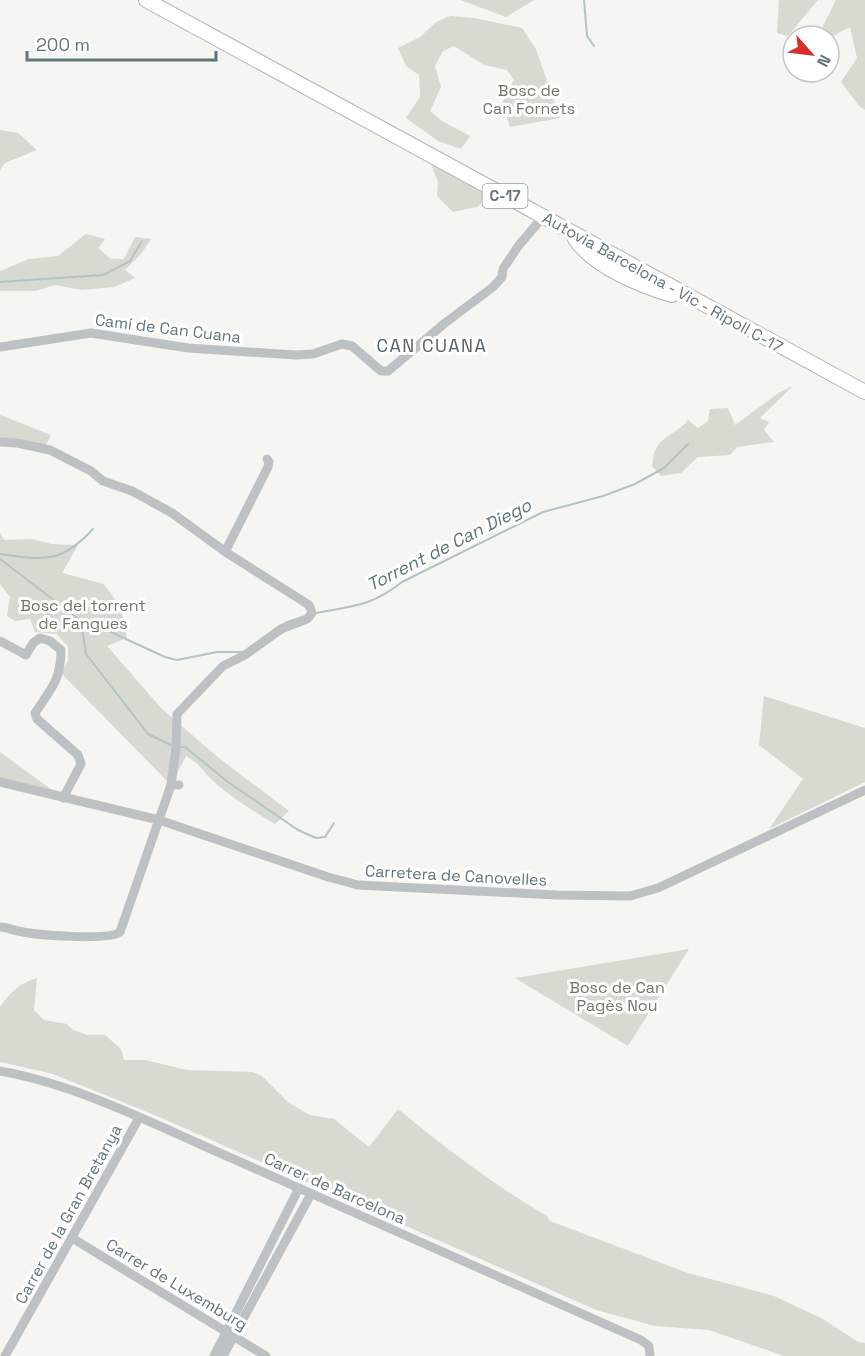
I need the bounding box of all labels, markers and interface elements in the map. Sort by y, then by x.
scale bar [27,24,216,62]
north arrow [781,24,841,84]
text: 200 m [36,33,90,56]
text: N [812,51,836,70]
park label: Bosc de Can Fornets [483,80,575,119]
road number: C-17 [482,184,528,208]
street label: Autovia Barcelona - Vic - Ripoll C-17 [539,207,787,357]
street label: Camí de Can Cuana [94,309,242,348]
district label: CAN CUANA [377,334,487,357]
water label: Torrent de Can Diego [363,493,536,596]
park label: Bosc del torrent de Fangues [20,595,146,634]
street label: Carretera de Canovelles [364,860,548,891]
park label: Bosc de Can Pagès Nou [569,977,665,1016]
street label: Carrer de la Gran Bretanya [10,1121,127,1308]
street label: Carrer de Barcelona [261,1148,409,1229]
street label: Carrer de Luxemburg [102,1234,251,1335]

